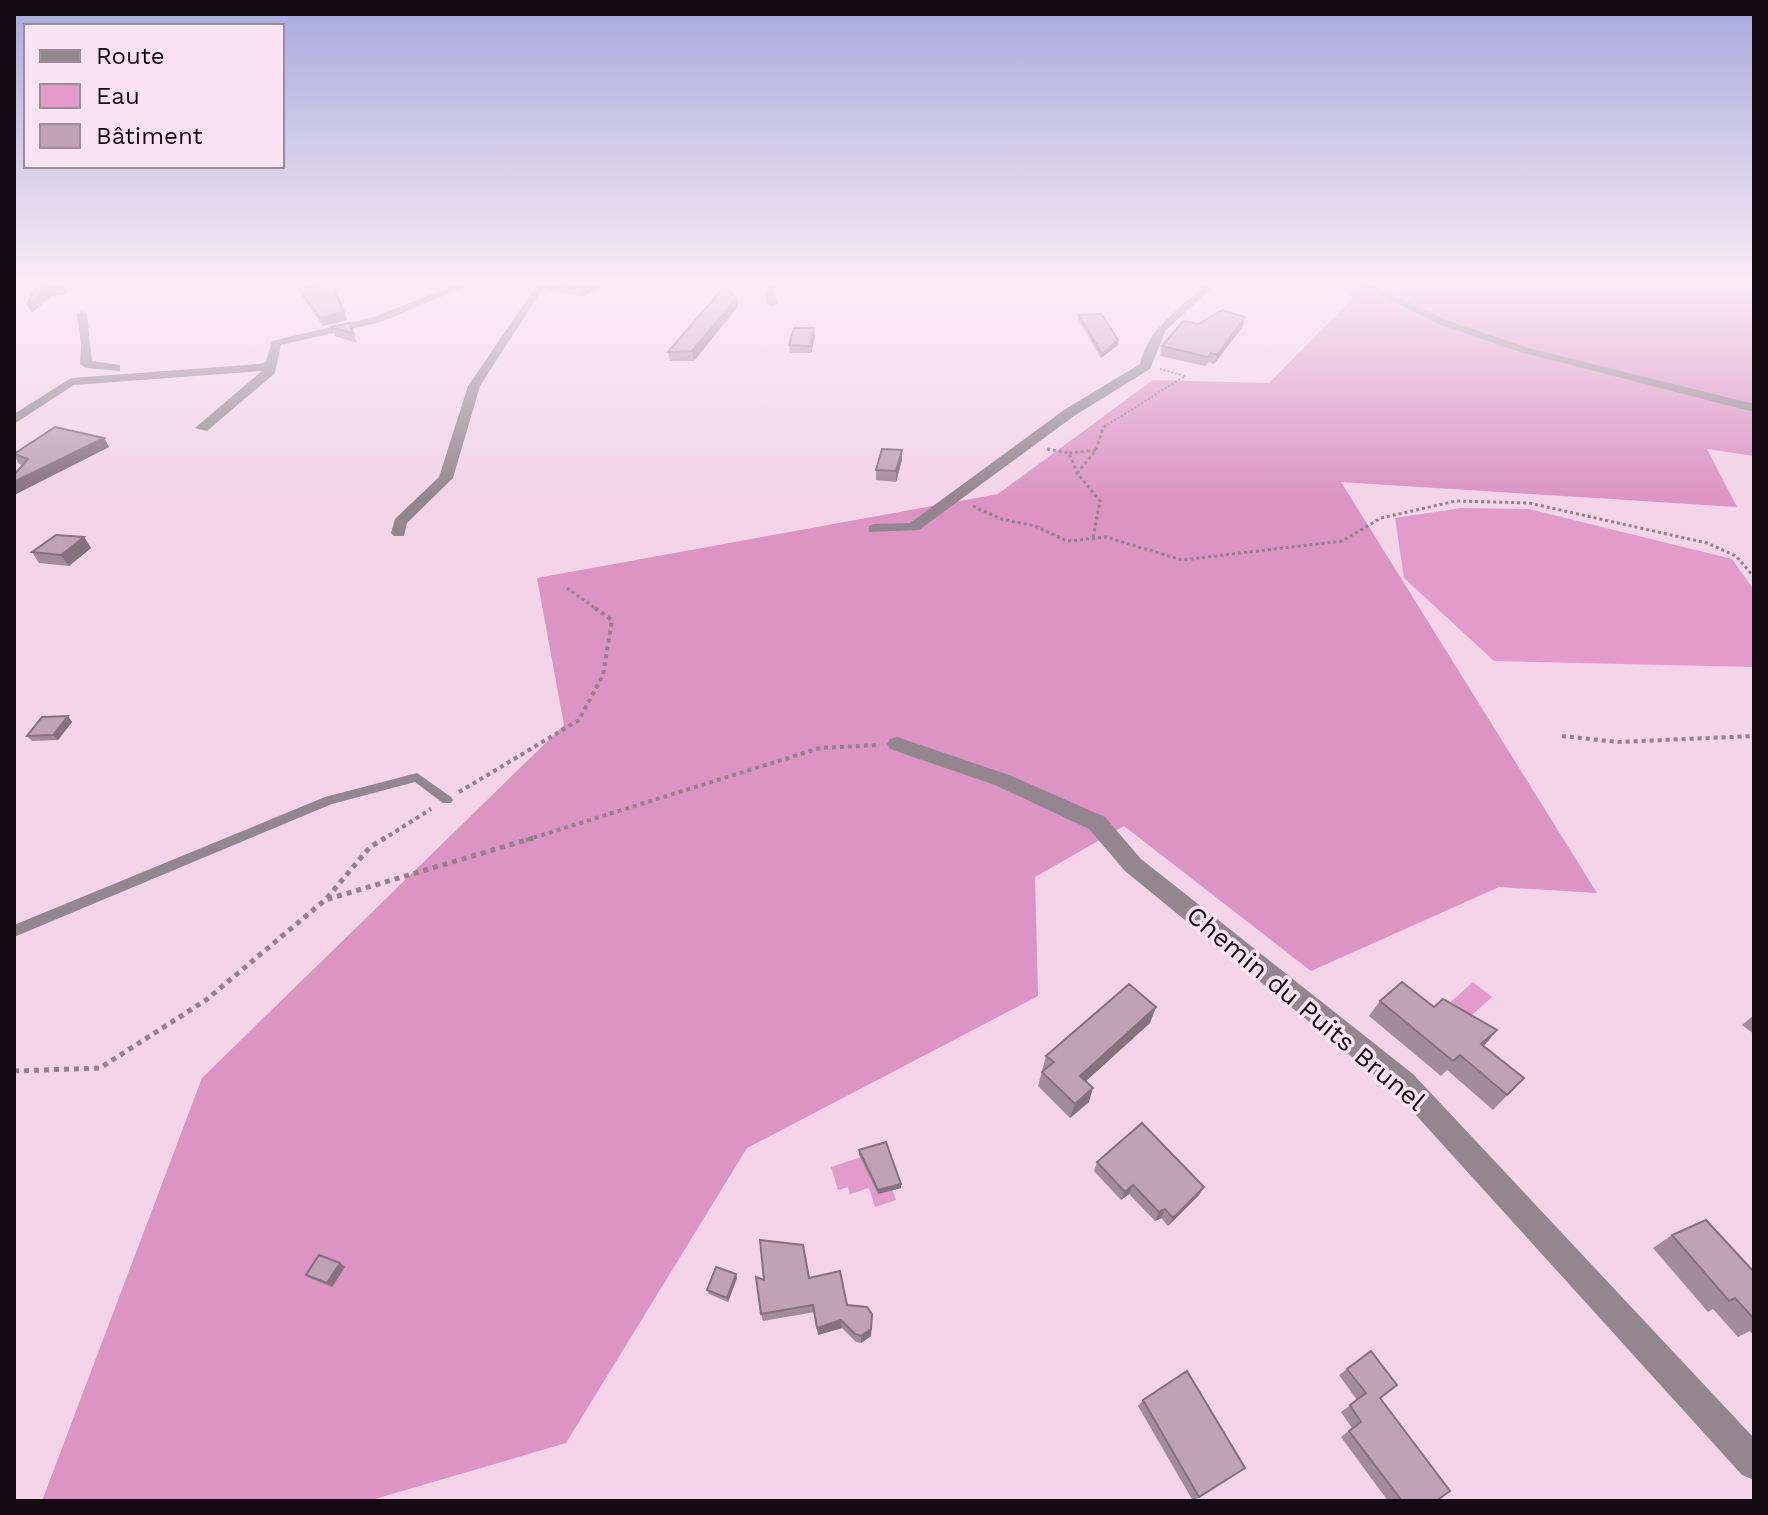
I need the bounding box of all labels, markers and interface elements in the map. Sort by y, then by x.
legend [24,24,284,168]
text: Route [96,42,165,70]
text: Eau [96,82,140,110]
text: Bâtiment [96,122,203,150]
street label: Chemin du Puits Brunel [1181,900,1431,1116]

